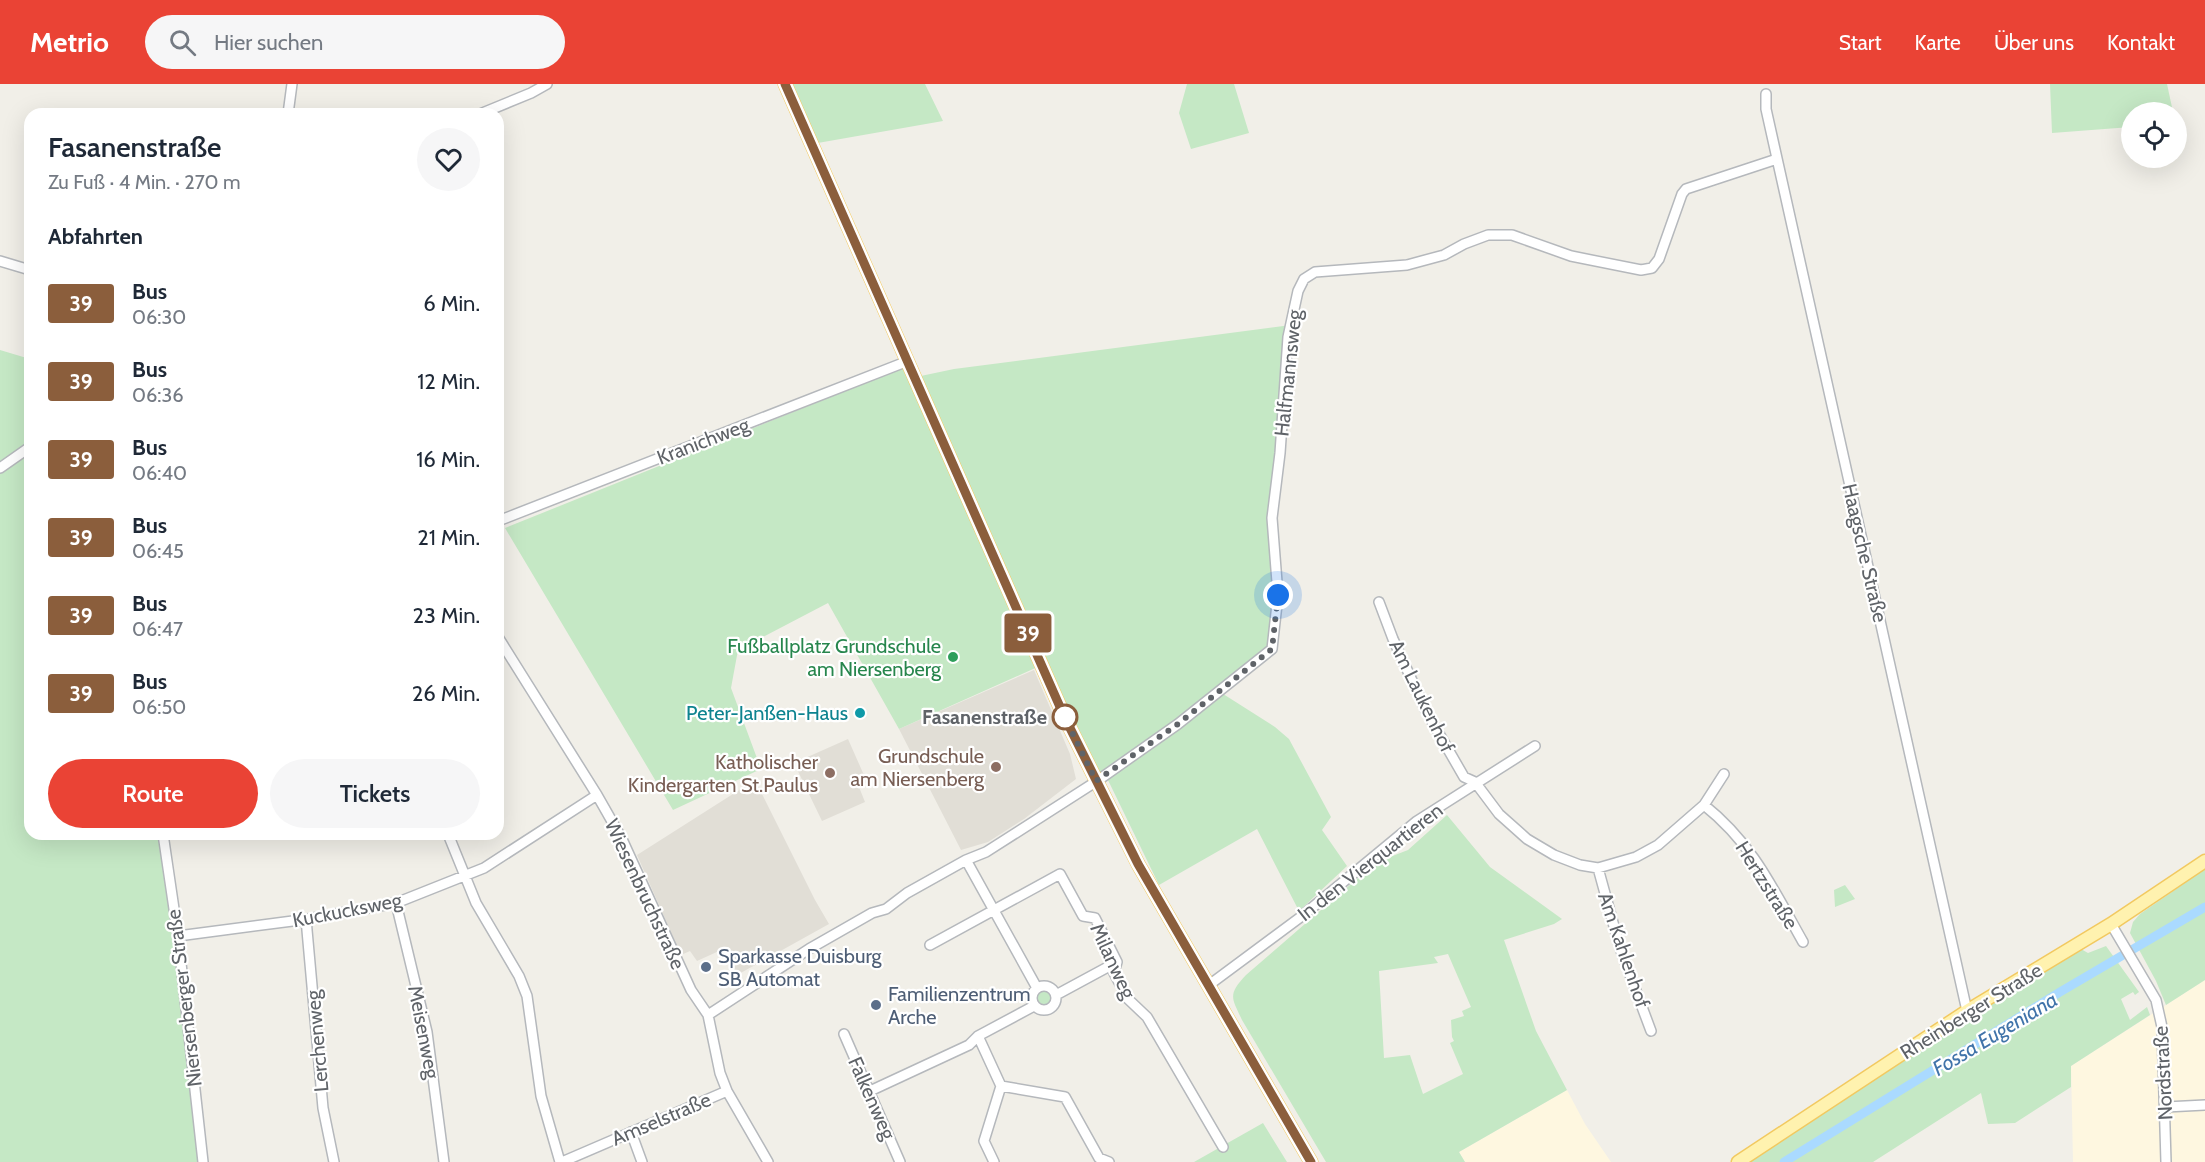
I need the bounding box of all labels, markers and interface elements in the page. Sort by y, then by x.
search box [145,15,565,69]
text: Metrio [30,25,109,59]
icon: search [166,26,199,59]
text: Hier suchen [214,29,323,56]
text: Start [1839,30,1882,55]
text: Karte [1915,30,1961,55]
text: Über uns [1994,30,2074,55]
text: Kontakt [2107,30,2175,55]
map controls [2121,102,2187,168]
button: locate [2121,102,2187,168]
button: heart [417,128,480,191]
text: Fasanenstraße [48,130,221,164]
text: Zu Fuß · 4 Min. · 270 m [48,170,241,194]
text: Abfahrten [48,223,143,250]
text: Bus [132,278,167,305]
text: 6 Min. [423,290,480,317]
text: 39 [69,291,93,316]
text: 06:30 [132,305,186,329]
street label: Halfmannsweg [1269,307,1307,438]
text: Bus [132,356,167,383]
text: 12 Min. [417,368,480,395]
text: 39 [69,369,93,394]
text: 06:36 [132,383,184,407]
street label: Kranichweg [653,412,753,470]
text: Bus [132,434,167,461]
text: 16 Min. [416,446,480,473]
text: 39 [69,447,93,472]
text: 06:40 [132,461,187,485]
street label: Haagsche Straße [1837,481,1893,625]
text: Bus [132,512,167,539]
text: 21 Min. [417,524,480,551]
text: 39 [69,525,93,550]
text: 06:45 [132,539,184,563]
your location [1263,580,1293,610]
text: Bus [132,590,167,617]
text: 23 Min. [412,602,480,629]
text: 39 [69,603,93,628]
line badge: 39 [1001,614,1055,652]
text: 06:47 [132,617,183,641]
text: 39 [1016,621,1040,646]
place label: Fußballplatz Grundschule am Niersenberg [727,634,942,681]
street label: Am Laukenhof [1384,636,1460,757]
marker: Fußballplatz Grundschule am Niersenberg [946,650,960,664]
text: Bus [132,668,167,695]
text: 26 Min. [412,680,480,707]
text: 39 [69,681,93,706]
text: 06:50 [132,695,186,719]
place label: Peter-Janßen-Haus [686,701,848,725]
marker: Fasanenstraße [1052,704,1078,730]
place label: Fasanenstraße [922,705,1047,729]
marker: Peter-Janßen-Haus [853,706,867,720]
place label: Grundschule am Niersenberg [850,744,985,791]
place label: Katholischer Kindergarten St.Paulus [628,750,819,797]
button: Route [48,759,258,828]
button: Tickets [270,759,480,828]
marker: Grundschule am Niersenberg [989,760,1003,774]
marker: Katholischer Kindergarten St.Paulus [823,766,837,780]
street label: In den Vierquartieren [1293,798,1447,926]
street label: Wiesenbruchstraße [600,815,690,973]
street label: Hertzstraße [1731,837,1803,933]
street label: Kuckucksweg [290,887,405,932]
street label: Am Kahlenhof [1593,889,1655,1011]
street label: Niersenberger Straße [161,908,207,1088]
street label: Milanweg [1085,920,1141,1003]
place label: Sparkasse Duisburg SB Automat [718,944,883,991]
street label: Rheinberger Straße [1896,958,2046,1064]
marker: Sparkasse Duisburg SB Automat [699,960,713,974]
place label: Familienzentrum Arche [888,982,1031,1029]
street label: Meisenweg [403,983,445,1082]
water label: Fossa Eugeniana [1928,986,2062,1081]
street label: Lerchenweg [301,988,333,1093]
marker: Familienzentrum Arche [869,998,883,1012]
street label: Nordstraße [2149,1025,2177,1121]
street label: Falkenweg [843,1053,901,1144]
street label: Amselstraße [608,1087,714,1151]

